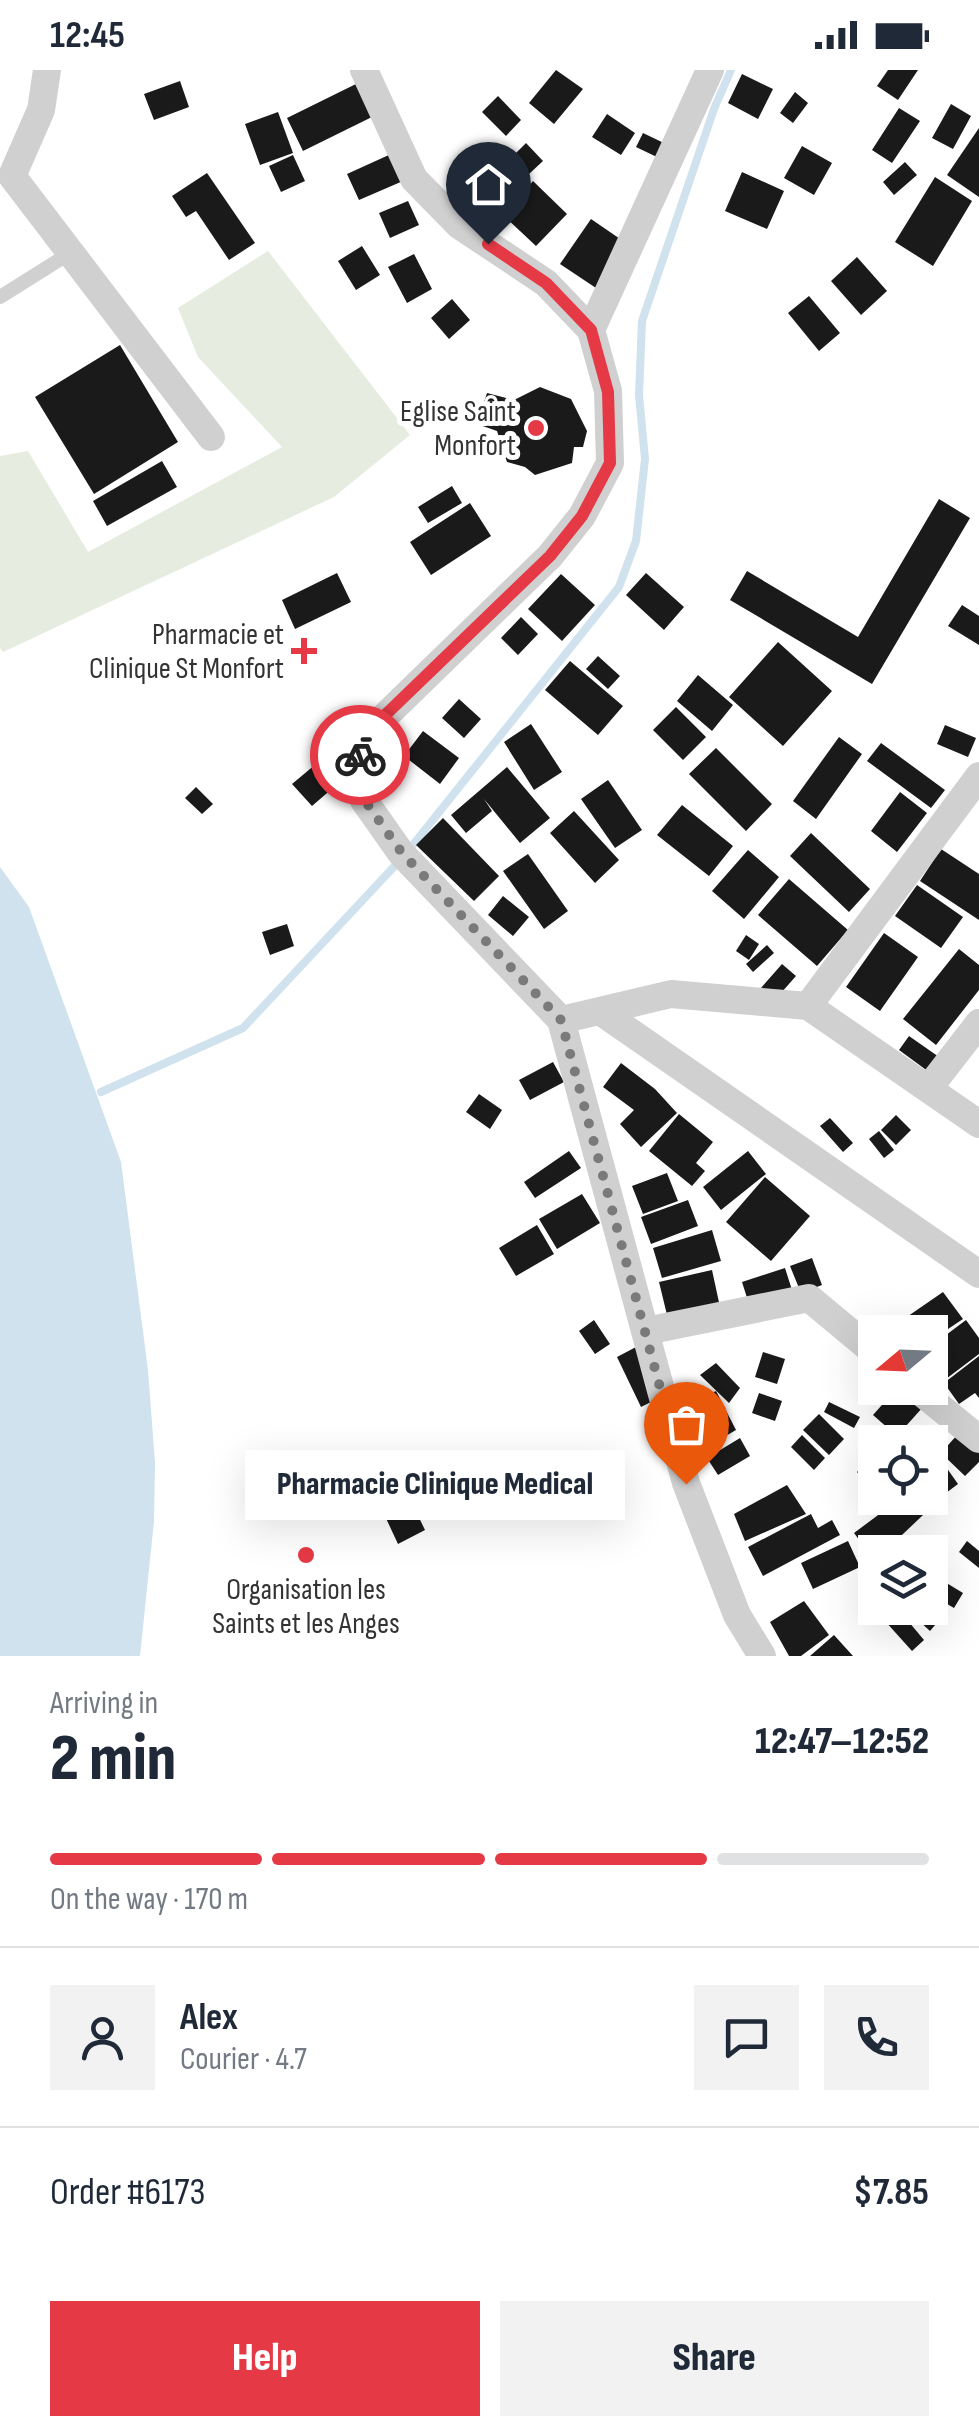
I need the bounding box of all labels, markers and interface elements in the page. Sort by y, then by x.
text: 12:45 [50,13,125,58]
pin [446,142,531,245]
icon: home [461,157,516,212]
place label: Eglise Saint Monfort [400,394,516,464]
marker: Eglise Saint Monfort [525,417,547,439]
place label: Pharmacie et Clinique St Monfort [89,617,284,687]
marker: Pharmacie et Clinique St Monfort [293,640,315,662]
courier [310,705,410,805]
icon: bike [333,728,388,783]
north arrow [858,1315,948,1405]
map controls [858,1315,948,1625]
pin [644,1382,729,1485]
icon: bag [659,1397,714,1452]
button: locate [858,1425,948,1515]
callout: Pharmacie Clinique Medical [246,1449,626,1519]
text: Pharmacie Clinique Medical [277,1465,593,1504]
button: layers [858,1535,948,1625]
marker: Organisation les Saints et les Anges [295,1544,317,1566]
place label: Organisation les Saints et les Anges [212,1572,400,1642]
text: Arriving in [50,1684,158,1723]
text: 12:47–12:52 [755,1719,929,1764]
text: 2 min [50,1721,176,1799]
text: On the way · 170 m [50,1880,248,1919]
button: person [50,1985,155,2090]
button: chat [694,1985,799,2090]
button: phone [824,1985,929,2090]
text: Alex [180,1995,238,2040]
text: Courier · 4.7 [180,2040,307,2079]
text: Order #6173 [50,2170,205,2215]
text: $7.85 [853,2170,929,2215]
button: Help [50,2301,480,2416]
button: Share [500,2301,929,2416]

